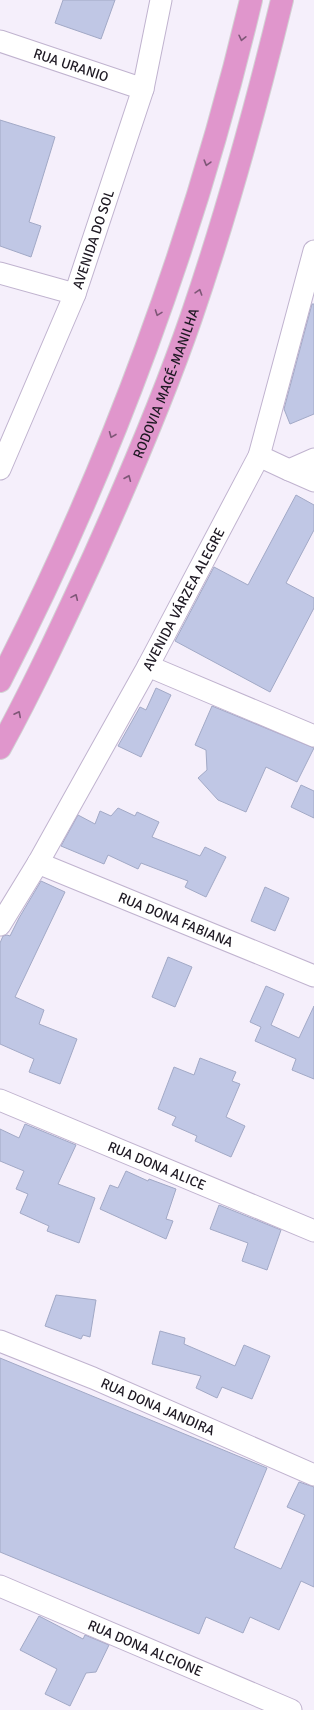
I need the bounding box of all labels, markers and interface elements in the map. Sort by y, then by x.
one-way arrow [238,34,247,41]
street label: RUA URANIO [31,45,111,86]
one-way arrow [203,159,212,166]
street label: AVENIDA DO SOL [69,188,118,291]
one-way arrow [195,288,203,295]
street label: RODOVIA MAGÉ-MANILHA [130,306,203,461]
one-way arrow [155,310,163,317]
one-way arrow [109,432,117,439]
one-way arrow [123,475,131,483]
street label: AVENIDA VÁRZEA ALEGRE [139,525,228,673]
one-way arrow [70,594,78,601]
one-way arrow [13,711,21,718]
street label: RUA DONA FABIANA [116,889,236,951]
street label: RUA DONA ALICE [105,1138,208,1194]
street label: RUA DONA JANDIRA [98,1375,218,1440]
street label: RUA DONA ALCIONE [85,1616,205,1680]

